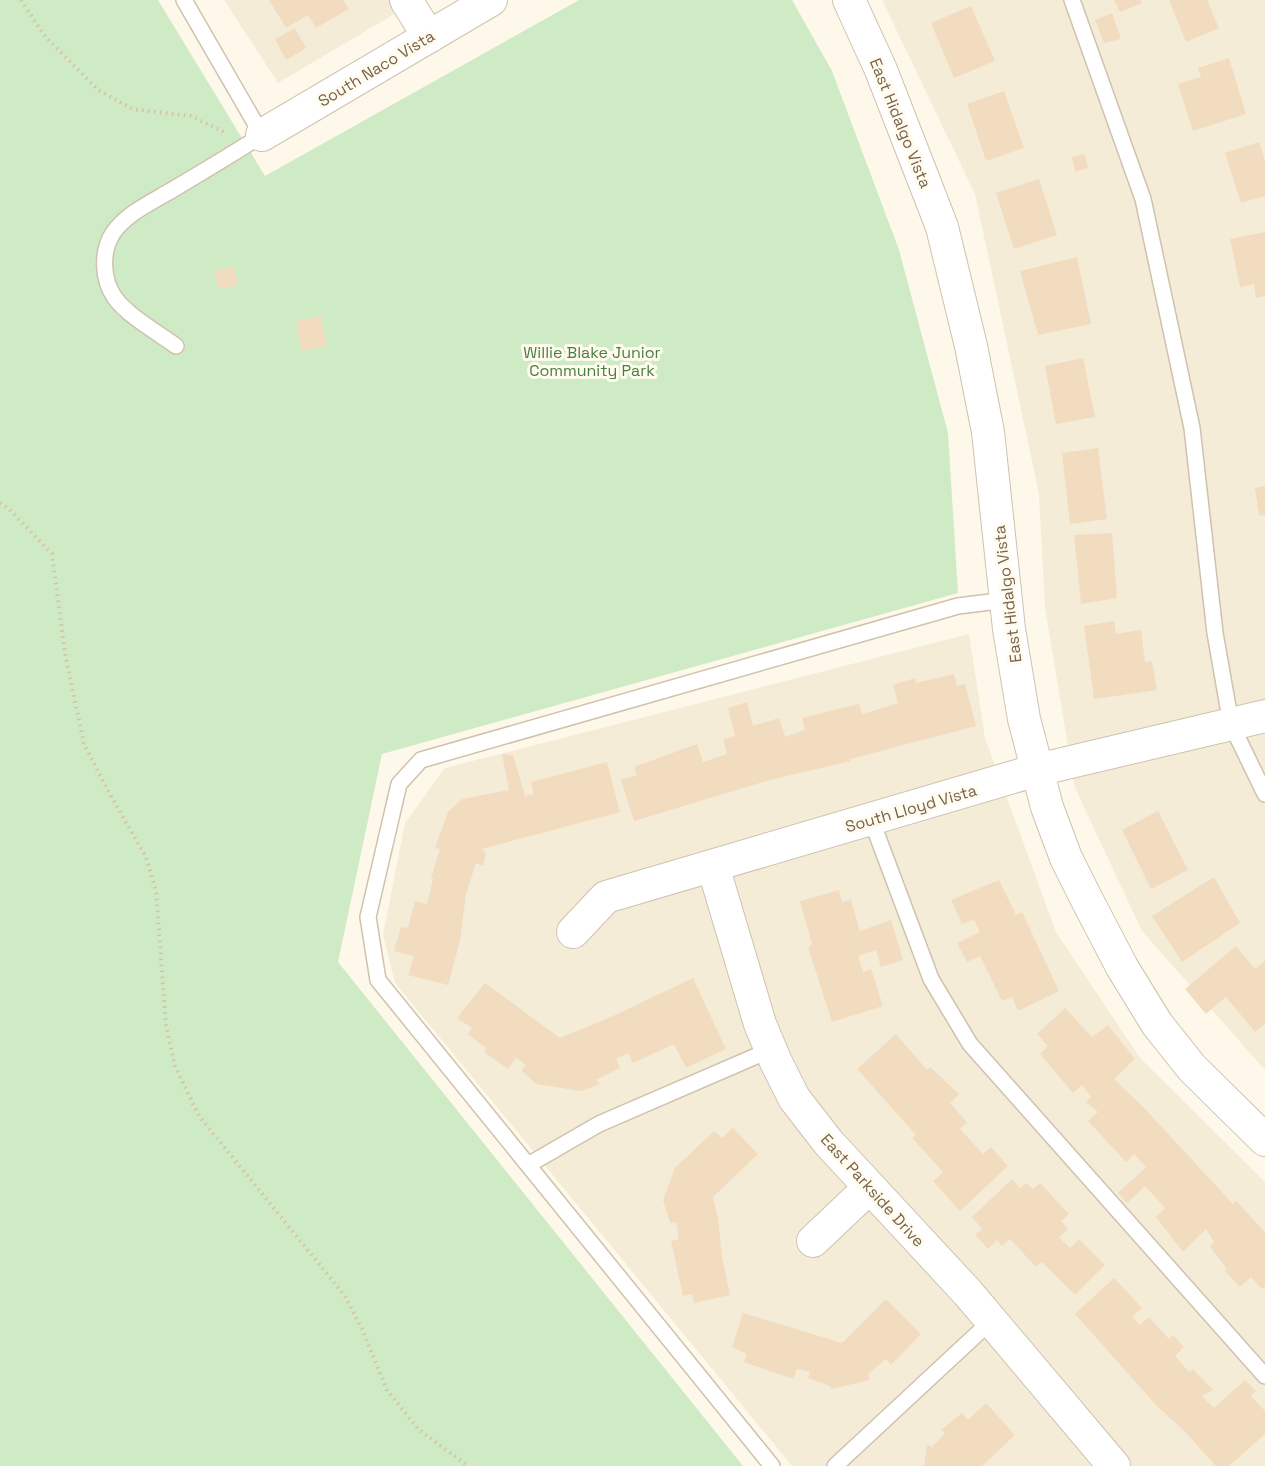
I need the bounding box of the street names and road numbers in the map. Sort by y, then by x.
street label: South Naco Vista [314,25,438,112]
street label: East Hidalgo Vista [865,55,936,191]
street label: East Hidalgo Vista [989,524,1026,664]
street label: South Lloyd Vista [843,780,979,837]
street label: East Parkside Drive [816,1129,929,1251]

